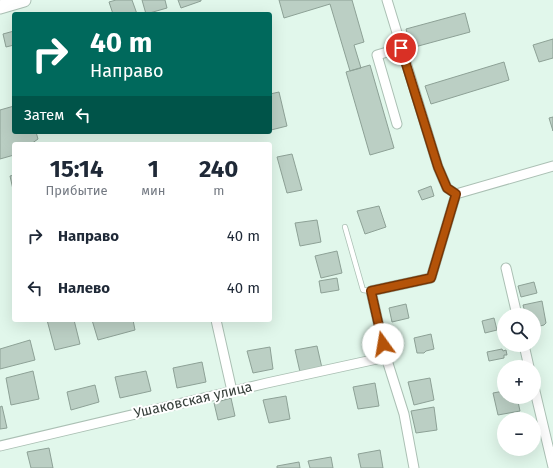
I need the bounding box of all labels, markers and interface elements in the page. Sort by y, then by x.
text: 40 m [90,26,153,59]
icon: right [24,28,76,80]
pin [384,31,418,65]
icon: arrive [390,37,412,59]
text: Направо [90,60,164,82]
icon: left [72,104,94,126]
text: Затем [24,106,64,124]
text: 15:14 [50,155,103,183]
text: 1 [148,155,159,183]
text: 240 [199,155,238,183]
text: Прибытие [46,183,108,198]
text: мин [141,183,166,198]
text: m [213,183,224,198]
icon: right [24,225,46,247]
text: Направо [58,227,119,245]
text: 40 m [227,227,260,245]
icon: left [24,277,46,299]
text: Налево [58,279,110,297]
text: 40 m [227,279,260,297]
map controls [497,308,541,456]
button: search [497,308,541,352]
position arrow [362,323,404,365]
button: + [497,360,541,404]
street label: Ушаковская улица [132,378,254,422]
button: − [497,412,541,456]

